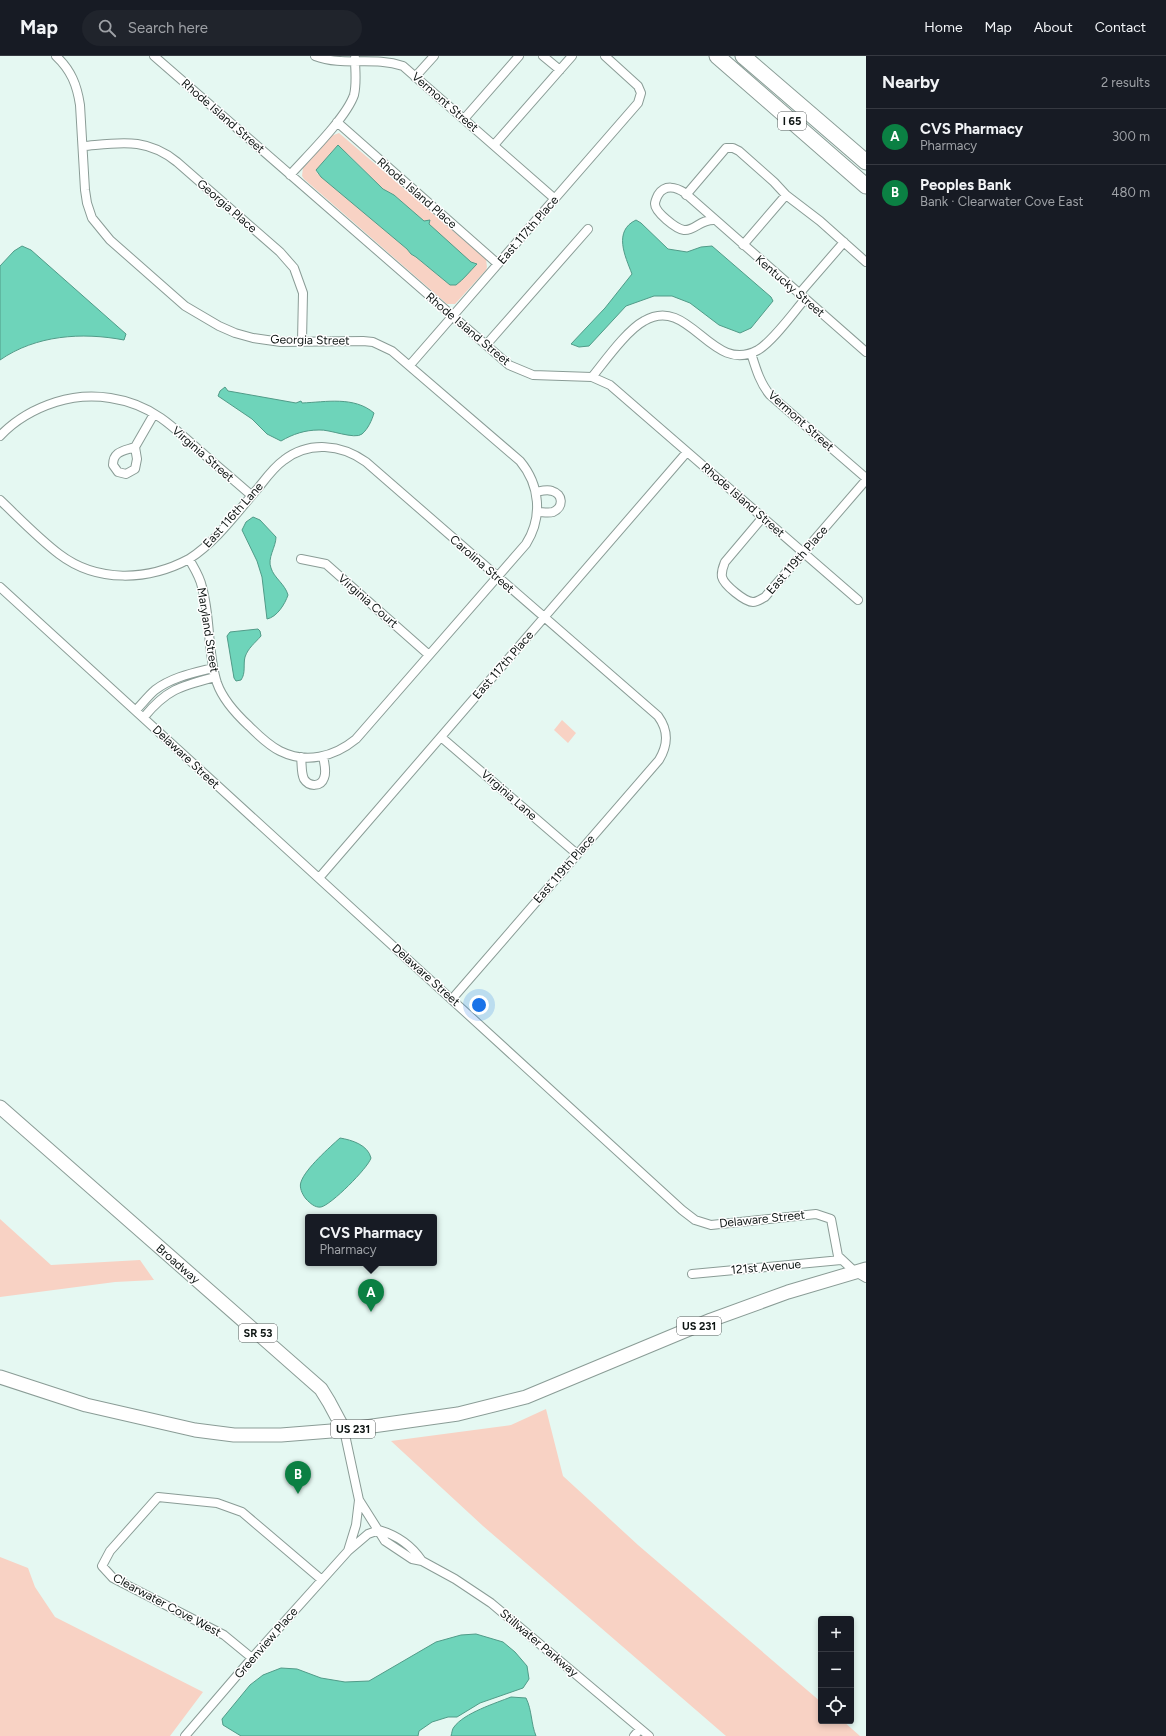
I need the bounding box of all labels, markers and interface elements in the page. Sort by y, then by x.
search box [82,10,362,46]
text: Map [20,16,58,39]
icon: search [96,17,118,39]
text: Search here [128,19,208,37]
text: Home [924,19,963,36]
text: Map [985,19,1012,36]
text: About [1034,19,1073,36]
text: Contact [1095,19,1146,36]
street label: Vermont Street [409,69,481,135]
text: Nearby [882,72,940,92]
text: 2 results [1101,75,1150,90]
street label: Rhode Island Street [179,76,268,156]
road number: I 65 [778,112,806,130]
text: CVS Pharmacy [920,120,1023,138]
text: A [890,129,900,144]
text: 300 m [1112,129,1150,144]
text: Pharmacy [920,138,977,153]
street label: Rhode Island Place [374,155,460,232]
street label: Georgia Place [194,176,260,236]
text: Peoples Bank [920,176,1011,194]
text: B [891,185,899,200]
text: 480 m [1111,185,1150,200]
street label: East 117th Place [495,193,562,267]
text: Bank · Clearwater Cove East [920,194,1083,209]
street label: Kentucky Street [753,252,828,320]
street label: Rhode Island Street [423,290,513,369]
street label: Georgia Street [270,332,350,348]
street label: Vermont Street [765,388,837,454]
street label: Virginia Street [169,423,237,485]
street label: Rhode Island Street [699,460,788,540]
street label: East 116th Lane [200,479,266,550]
street label: East 119th Place [764,523,831,597]
street label: Carolina Street [447,532,517,596]
street label: Virginia Court [335,571,401,631]
street label: Maryland Street [194,587,222,674]
street label: East 117th Place [470,628,537,702]
street label: Delaware Street [150,723,223,792]
street label: Virginia Lane [478,767,540,823]
street label: East 119th Place [531,832,598,906]
street label: Delaware Street [389,941,463,1009]
your location [469,995,489,1015]
street label: Delaware Street [718,1207,806,1230]
popup [305,1214,437,1266]
text: CVS Pharmacy [319,1224,423,1242]
street label: Broadway [153,1241,203,1287]
text: Pharmacy [319,1242,377,1257]
street label: 121st Avenue [730,1257,802,1277]
pin: A [358,1279,384,1312]
road number: US 231 [677,1317,721,1335]
road number: SR 53 [239,1324,277,1342]
road number: US 231 [331,1420,375,1438]
pin: B [285,1461,311,1494]
street label: Clearwater Cove West [111,1571,224,1640]
street label: Greenview Place [231,1604,301,1681]
street label: Stillwater Parkway [497,1606,582,1680]
map controls [818,1616,854,1724]
button: + [818,1616,854,1652]
button: − [818,1652,854,1688]
button: locate [818,1688,854,1724]

